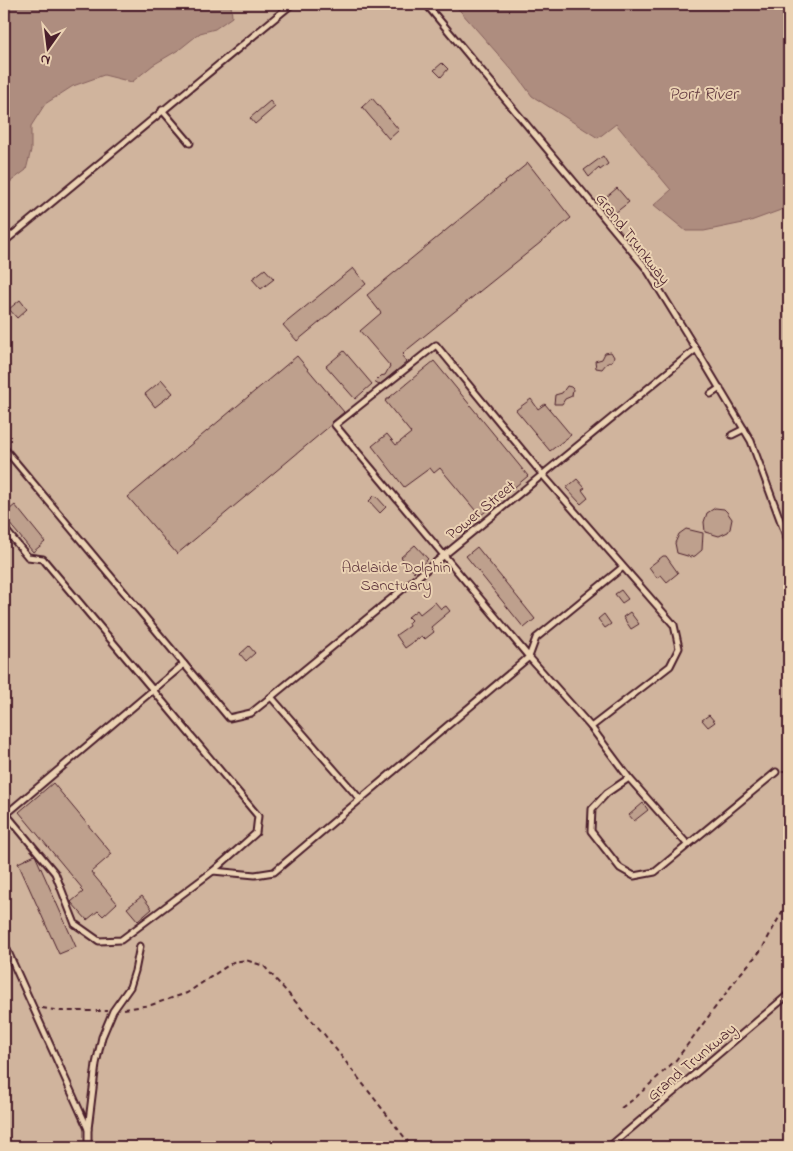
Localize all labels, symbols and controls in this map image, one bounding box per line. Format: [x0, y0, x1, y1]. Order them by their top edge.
north arrow [22, 22, 72, 72]
text: N [38, 48, 52, 70]
water label: Port River [668, 82, 740, 108]
street label: Grand Trunkway [589, 188, 676, 290]
street label: Power Street [441, 475, 522, 546]
park label: Adelaide Dolphin Sanctuary [341, 556, 451, 598]
street label: Grand Trunkway [642, 1018, 742, 1107]

